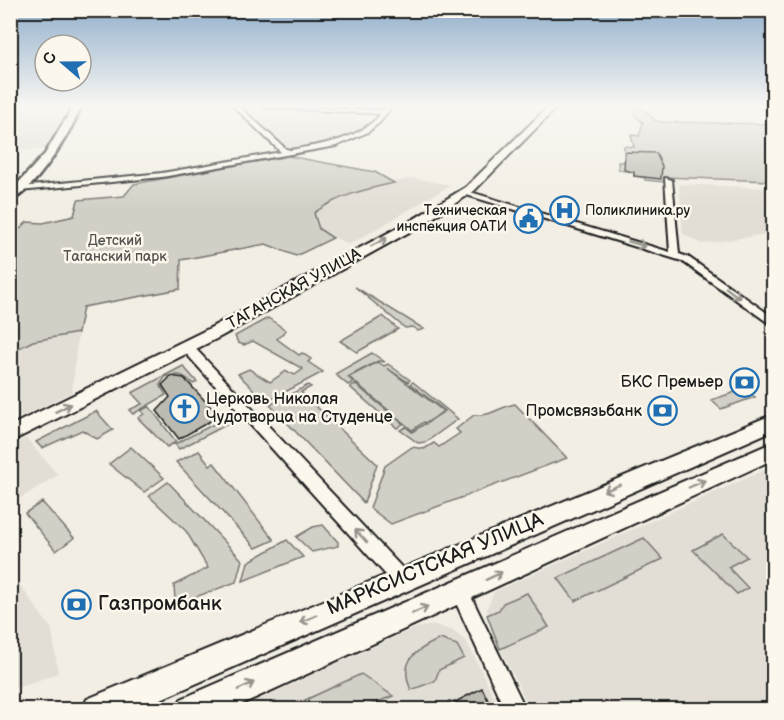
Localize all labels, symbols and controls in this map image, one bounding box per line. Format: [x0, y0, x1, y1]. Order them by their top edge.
north arrow [33, 33, 93, 93]
text: С [39, 50, 61, 67]
hospital icon: Поликлиника.ру [548, 194, 580, 226]
place label: Техническая инспекция ОАТИ [396, 202, 507, 235]
public building icon: Техническая инспекция ОАТИ [512, 202, 544, 234]
place label: Поликлиника.ру [585, 202, 690, 219]
park label: Детский Таганский парк [63, 232, 167, 265]
one-way arrow [370, 236, 387, 248]
one-way arrow [627, 239, 646, 250]
street label: ТАГАНСКАЯ УЛИЦА [224, 244, 365, 334]
one-way arrow [724, 286, 740, 299]
bank icon: БКС Премьер [728, 366, 760, 398]
place label: БКС Премьер [620, 373, 723, 392]
place label: Церковь Николая Чудотворца на Студенце [206, 390, 393, 427]
church icon: Церковь Николая Чудотворца на Студенце [169, 392, 201, 424]
bank icon: Промсвязьбанк [647, 395, 679, 427]
one-way arrow [53, 402, 71, 413]
place label: Промсвязьбанк [526, 402, 642, 421]
one-way arrow [687, 478, 705, 489]
one-way arrow [604, 483, 622, 494]
street label: МАРКСИСТСКАЯ УЛИЦА [323, 507, 547, 620]
one-way arrow [354, 529, 368, 544]
one-way arrow [484, 569, 502, 581]
bank icon: Газпромбанк [61, 588, 93, 620]
place label: Газпромбанк [98, 592, 222, 616]
one-way arrow [411, 603, 429, 615]
one-way arrow [300, 614, 318, 625]
one-way arrow [236, 680, 254, 691]

